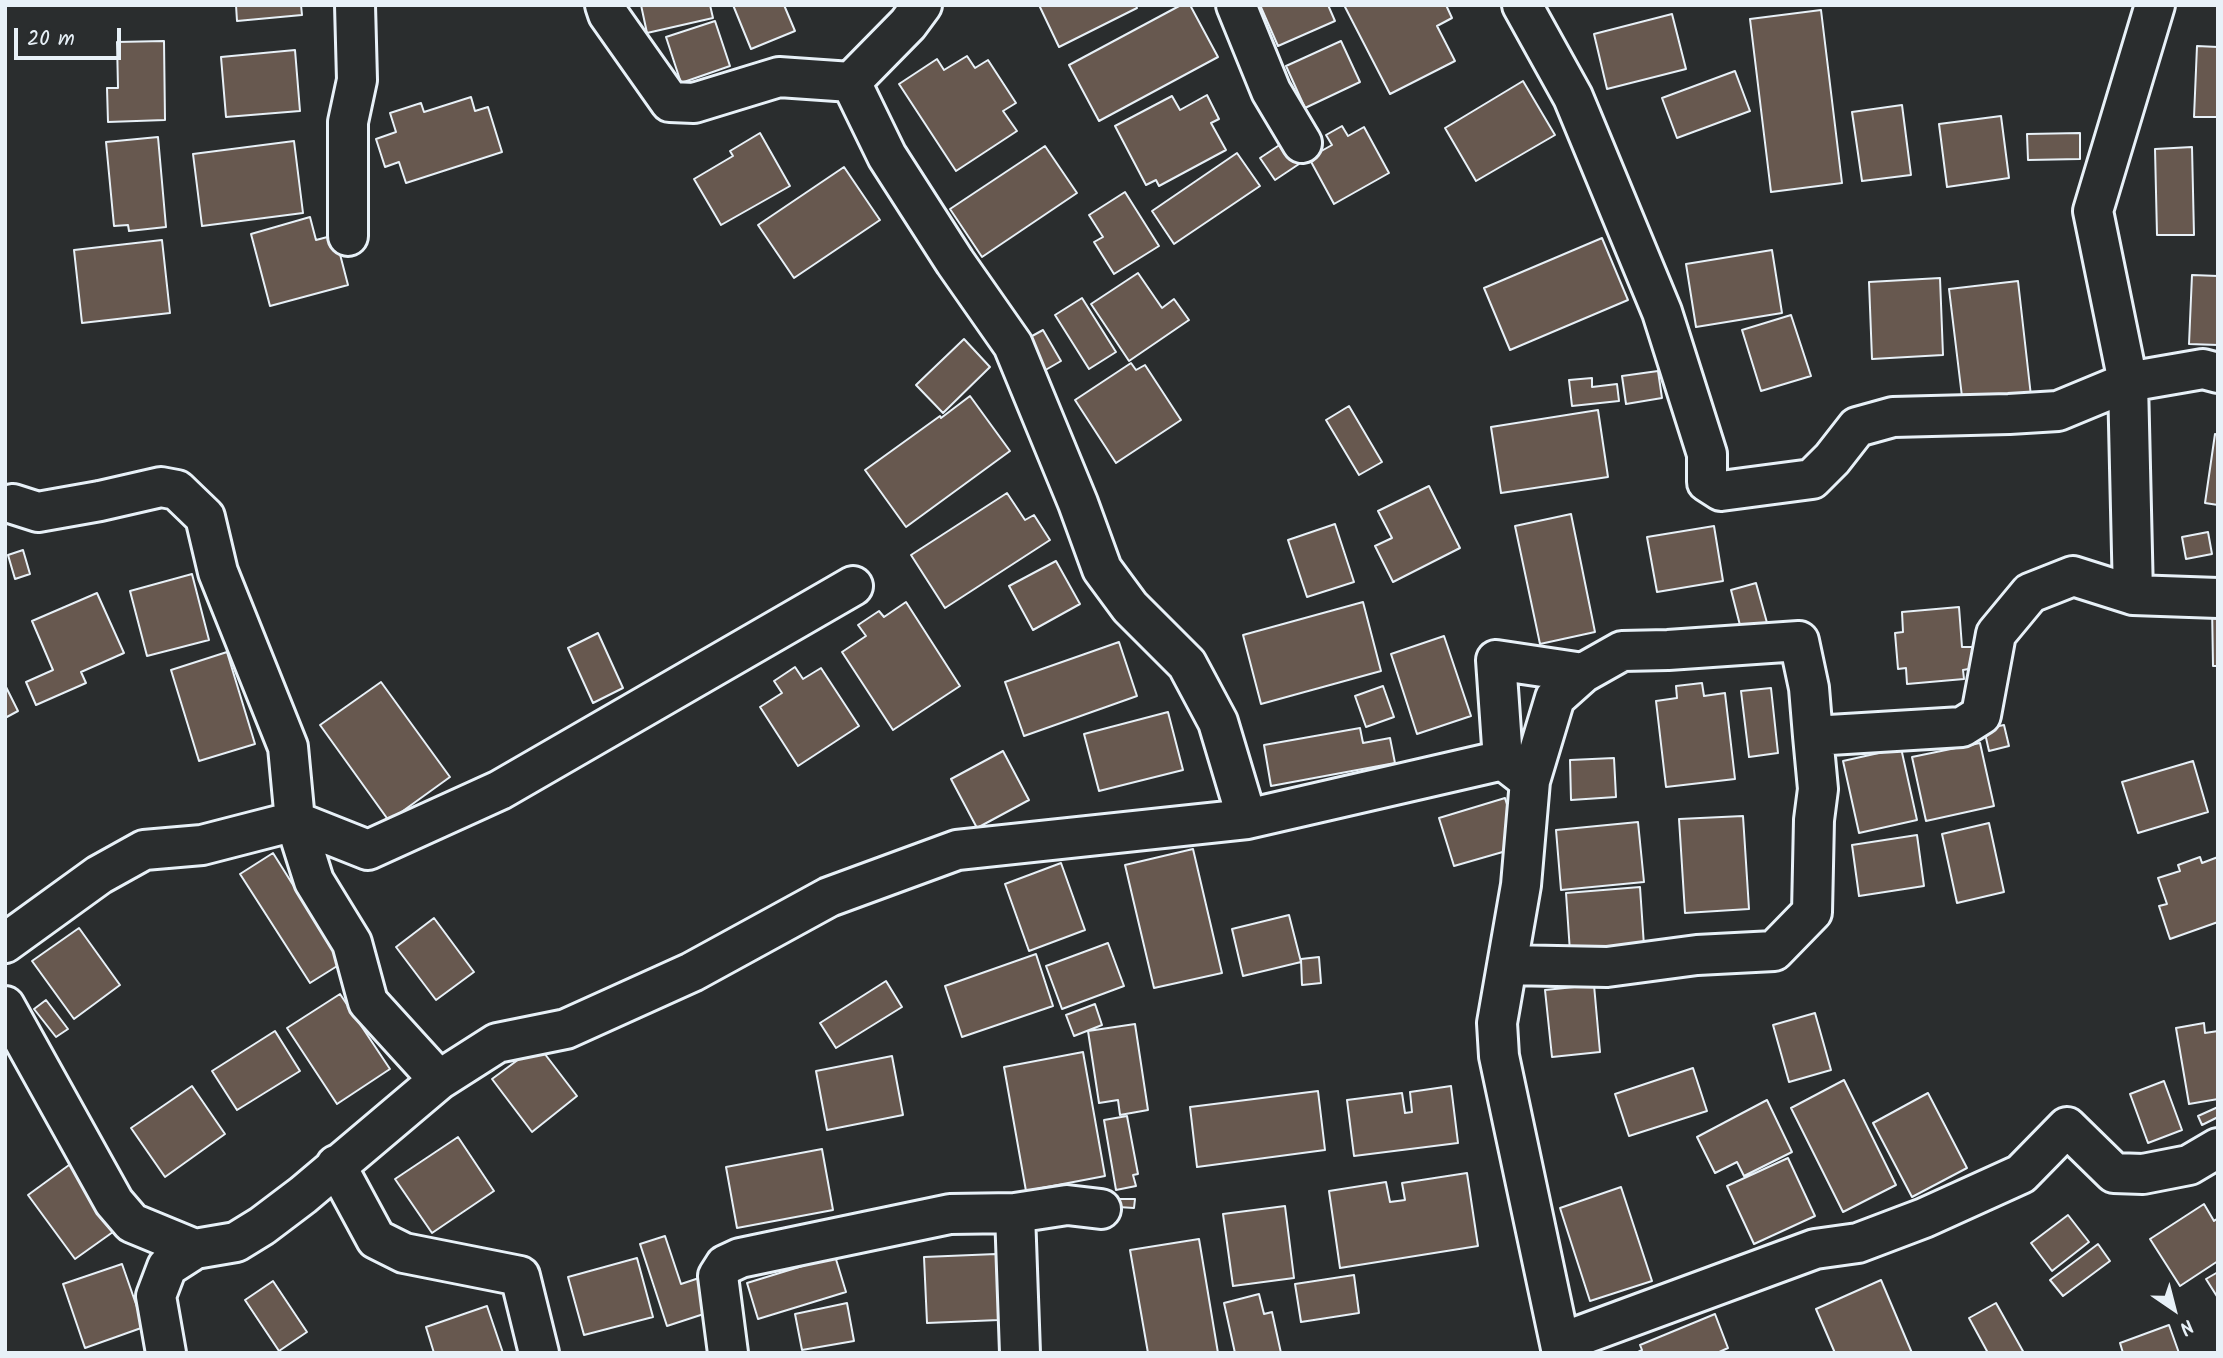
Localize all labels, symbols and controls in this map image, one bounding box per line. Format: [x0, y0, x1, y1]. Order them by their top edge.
scale bar [18, 14, 124, 58]
text: 20 m [27, 23, 75, 56]
north arrow [2139, 1274, 2209, 1344]
text: N [2173, 1310, 2200, 1342]

